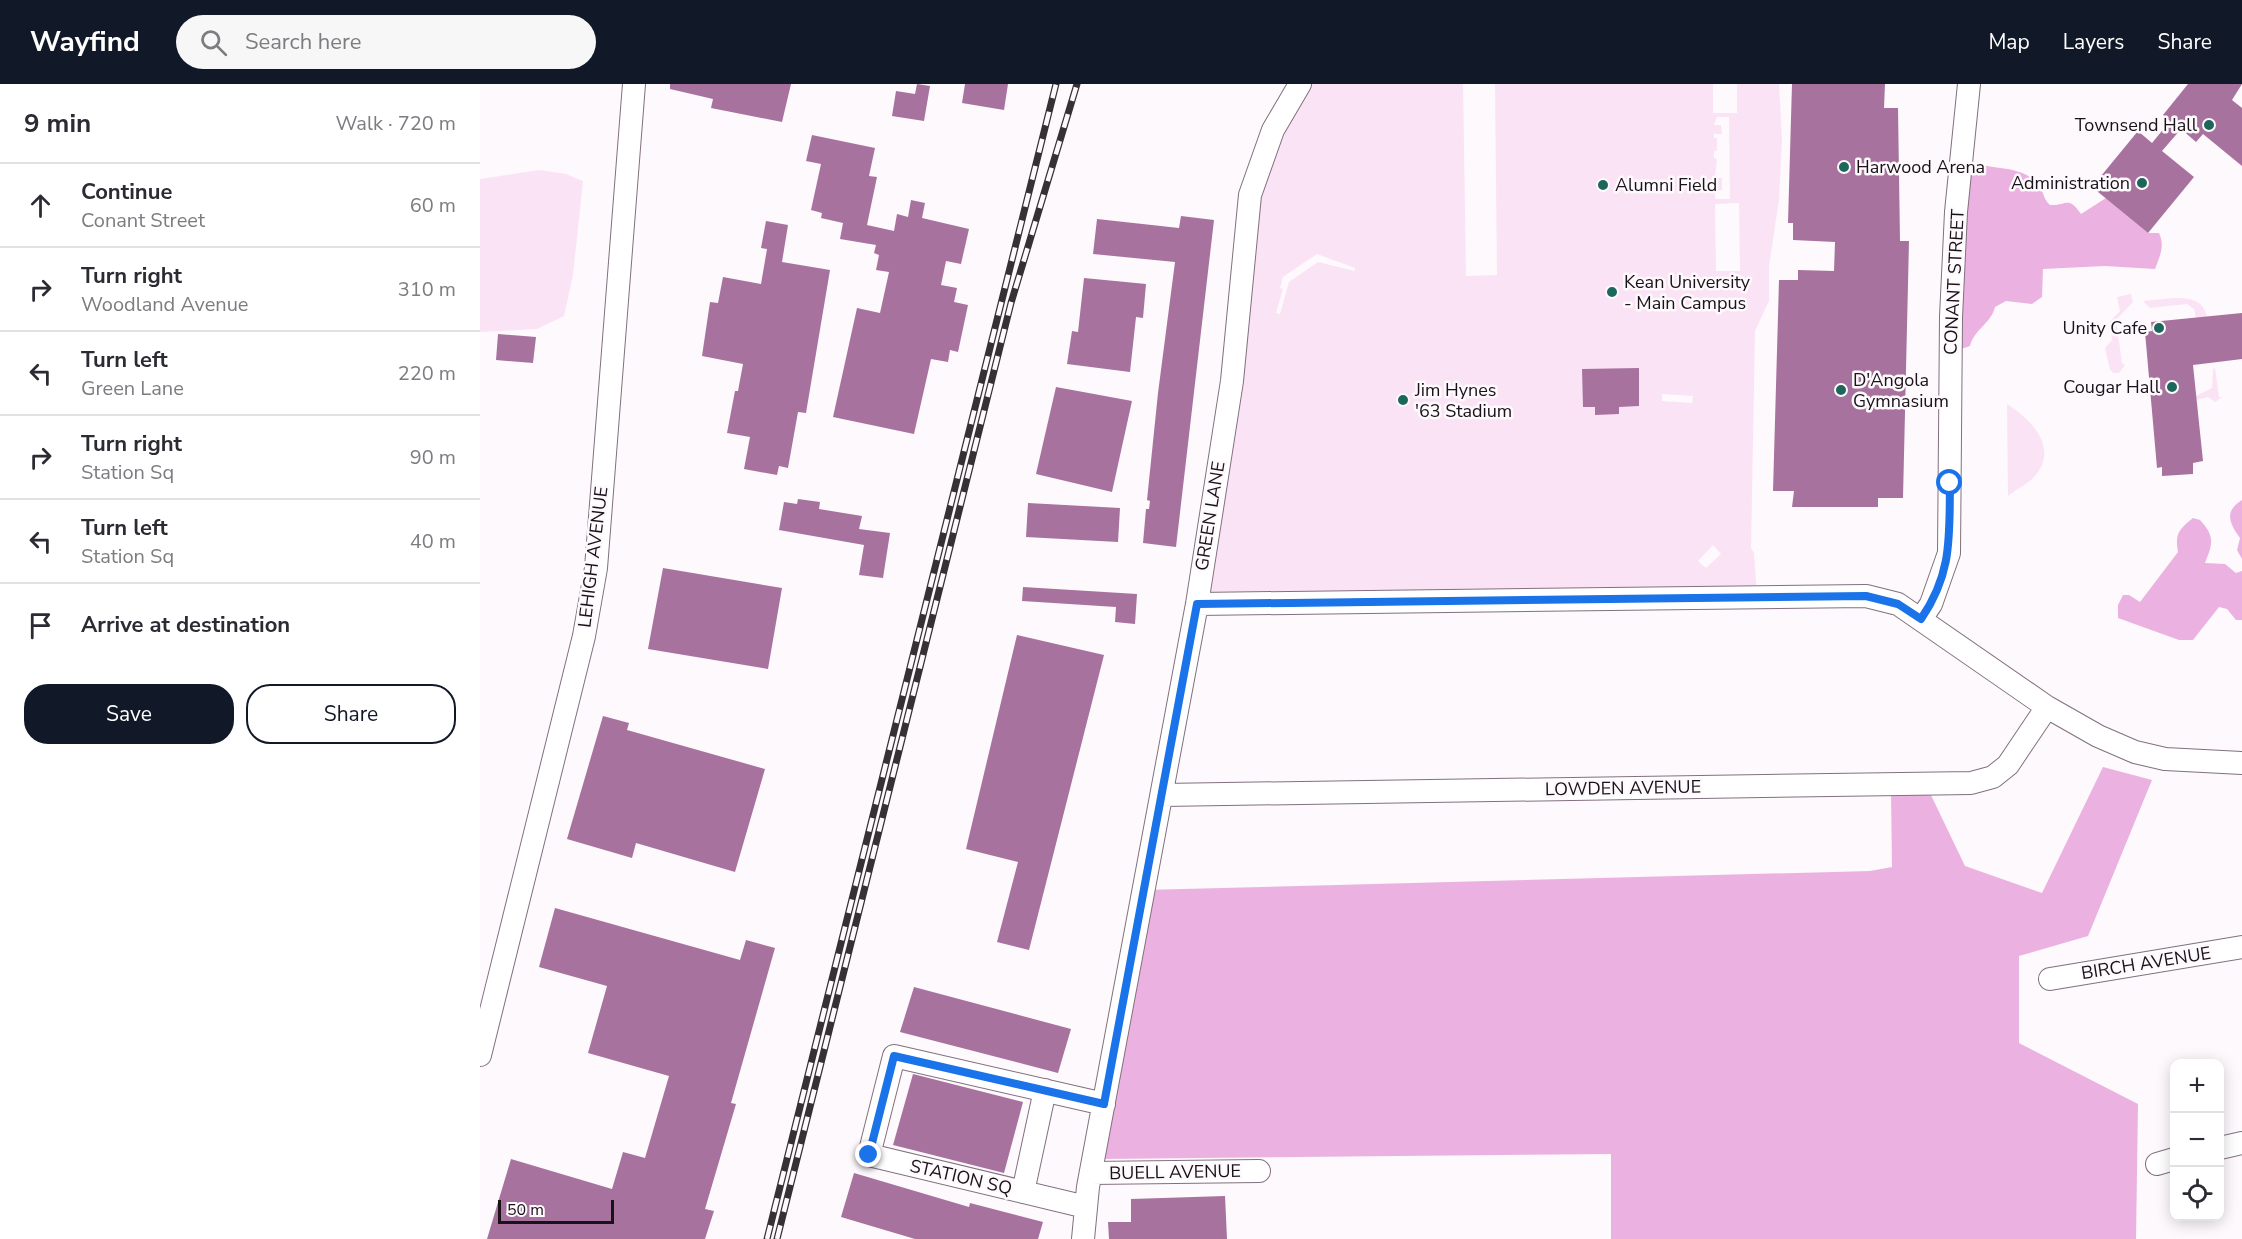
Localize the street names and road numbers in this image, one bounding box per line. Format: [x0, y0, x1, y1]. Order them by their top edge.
street label: CONANT STREET [1938, 208, 1970, 356]
street label: GREEN LANE [1190, 460, 1230, 572]
street label: LEHIGH AVENUE [572, 485, 614, 629]
street label: LOWDEN AVENUE [1545, 775, 1701, 801]
street label: BIRCH AVENUE [2079, 941, 2213, 985]
street label: STATION SQ [908, 1154, 1014, 1200]
street label: BUELL AVENUE [1109, 1159, 1241, 1185]

